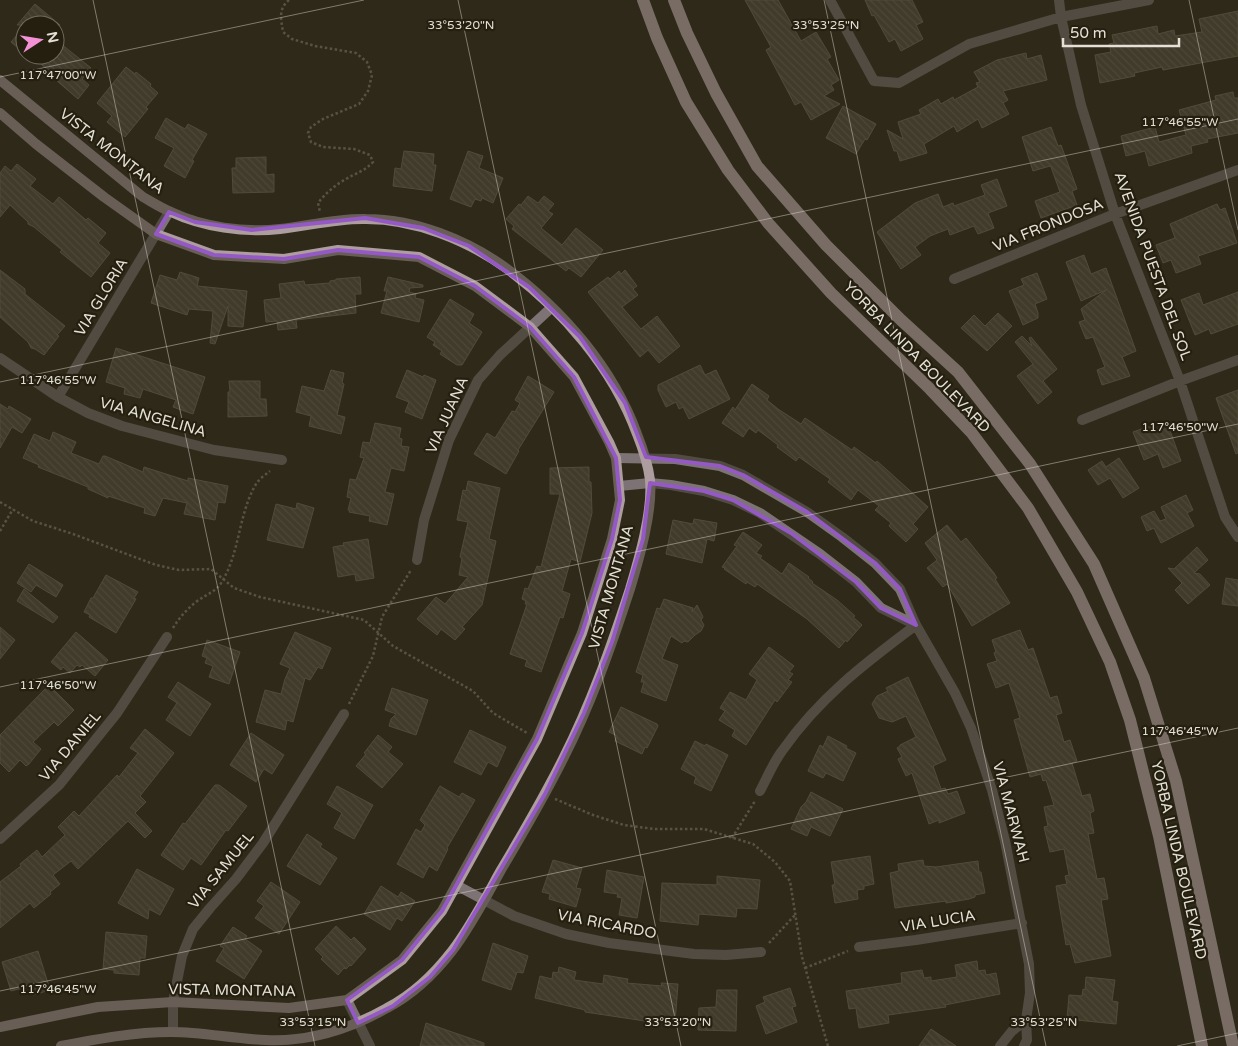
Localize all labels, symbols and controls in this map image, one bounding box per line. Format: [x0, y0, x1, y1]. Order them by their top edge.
north arrow [15, 15, 65, 65]
scale bar [1063, 15, 1179, 47]
text: 33°53'20"N [428, 18, 495, 32]
text: 33°53'25"N [793, 18, 860, 32]
text: 50 m [1070, 24, 1107, 42]
text: N [43, 30, 62, 45]
text: 117°47'00"W [20, 68, 96, 82]
street label: VISTA MONTANA [56, 105, 168, 197]
text: 117°46'55"W [1142, 115, 1218, 129]
street label: AVENIDA PUESTA DEL SOL [1110, 169, 1196, 363]
street label: VIA FRONDOSA [990, 195, 1106, 255]
street label: VIA GLORIA [71, 255, 131, 339]
street label: YORBA LINDA BOULEVARD [840, 278, 994, 436]
text: 117°46'55"W [20, 373, 96, 387]
street label: VIA JUANA [422, 374, 472, 456]
street label: VIA ANGELINA [98, 393, 208, 441]
text: 117°46'50"W [1142, 420, 1218, 434]
street label: VISTA MONTANA [585, 523, 637, 651]
text: 117°46'50"W [20, 678, 96, 692]
street label: VIA DANIEL [35, 707, 105, 785]
text: 117°46'45"W [1142, 724, 1218, 738]
street label: YORBA LINDA BOULEVARD [1147, 759, 1211, 961]
street label: VIA MARWAH [989, 760, 1033, 864]
street label: VIA SAMUEL [184, 827, 258, 912]
street label: VIA RICARDO [556, 906, 658, 942]
street label: VIA LUCIA [899, 906, 977, 936]
street label: VISTA MONTANA [168, 980, 296, 1000]
text: 117°46'45"W [20, 982, 96, 996]
text: 33°53'15"N [280, 1015, 347, 1029]
text: 33°53'20"N [645, 1015, 712, 1029]
text: 33°53'25"N [1011, 1015, 1078, 1029]

